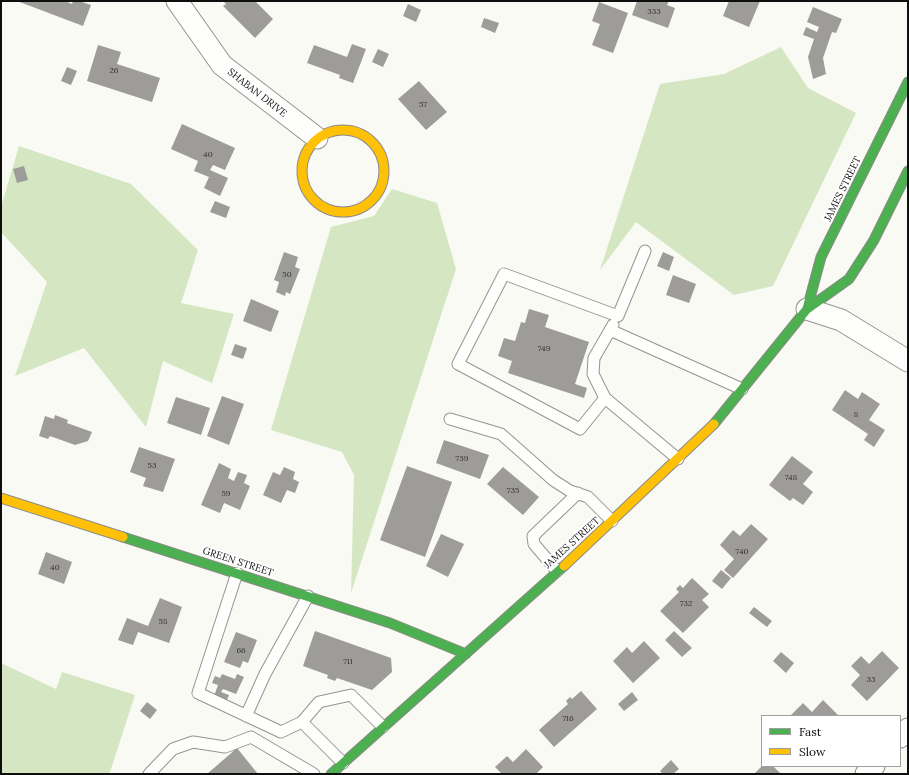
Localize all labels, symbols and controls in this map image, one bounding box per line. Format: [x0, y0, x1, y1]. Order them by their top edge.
house number: 333 [647, 7, 661, 17]
house number: 26 [110, 66, 118, 76]
street label: SHABAN DRIVE [225, 66, 289, 120]
house number: 57 [419, 100, 427, 110]
house number: 40 [203, 150, 213, 160]
street label: JAMES STREET [822, 155, 864, 223]
house number: 50 [282, 270, 292, 280]
house number: 749 [538, 344, 550, 354]
house number: 8 [854, 410, 858, 420]
house number: 739 [456, 454, 468, 464]
house number: 53 [148, 461, 156, 471]
house number: 748 [785, 473, 797, 483]
house number: 735 [507, 486, 519, 496]
house number: 59 [222, 489, 230, 499]
street label: JAMES STREET [542, 515, 602, 571]
street label: GREEN STREET [201, 545, 275, 579]
house number: 740 [736, 547, 748, 557]
house number: 40 [50, 563, 60, 573]
house number: 732 [680, 599, 692, 609]
house number: 58 [159, 617, 167, 627]
house number: 66 [236, 646, 246, 656]
house number: 711 [343, 657, 353, 667]
house number: 33 [867, 675, 875, 685]
house number: 716 [562, 714, 574, 724]
legend [761, 715, 901, 767]
text: Fast [799, 724, 822, 739]
text: Slow [799, 744, 826, 759]

